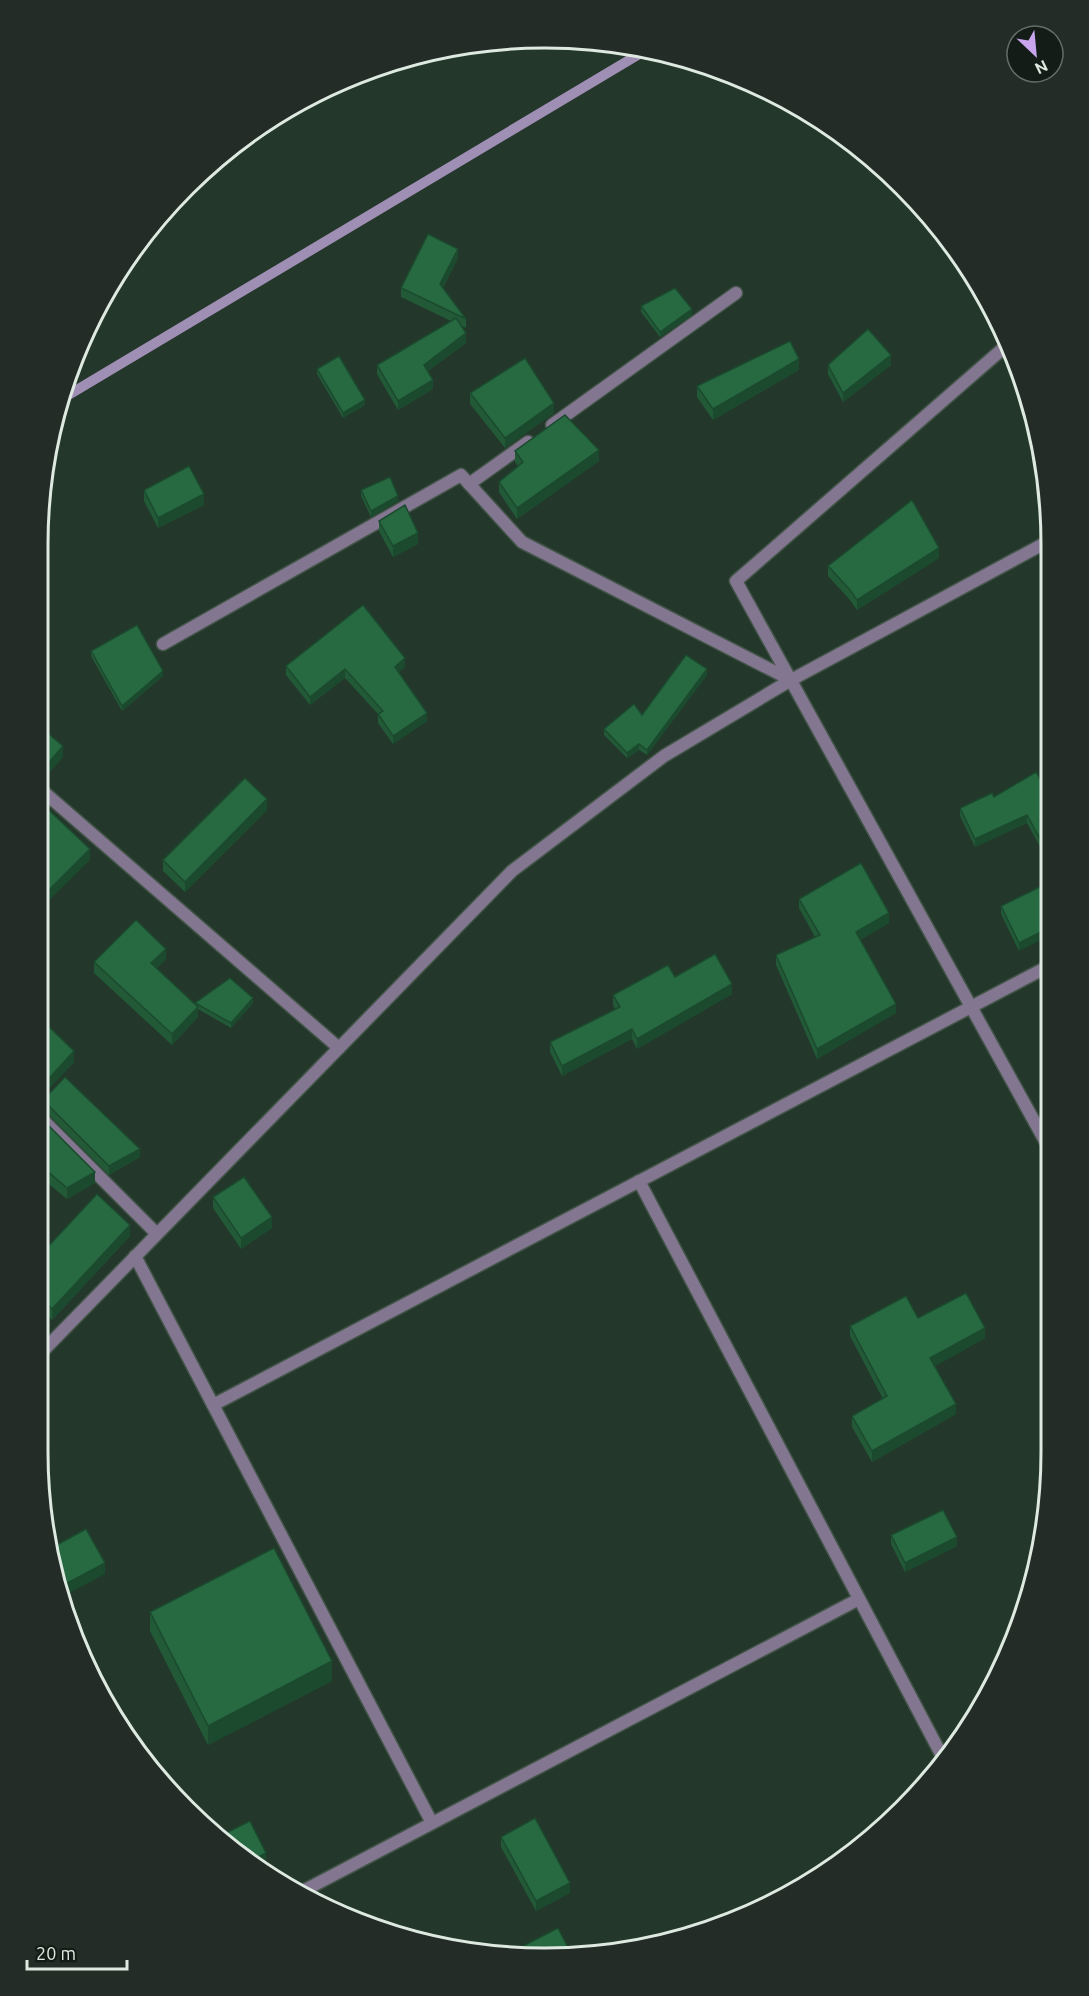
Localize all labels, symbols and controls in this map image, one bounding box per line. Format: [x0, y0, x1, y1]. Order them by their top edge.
north arrow [1005, 24, 1065, 84]
text: N [1032, 57, 1051, 78]
scale bar [27, 1933, 128, 1971]
text: 20 m [36, 1943, 76, 1963]

